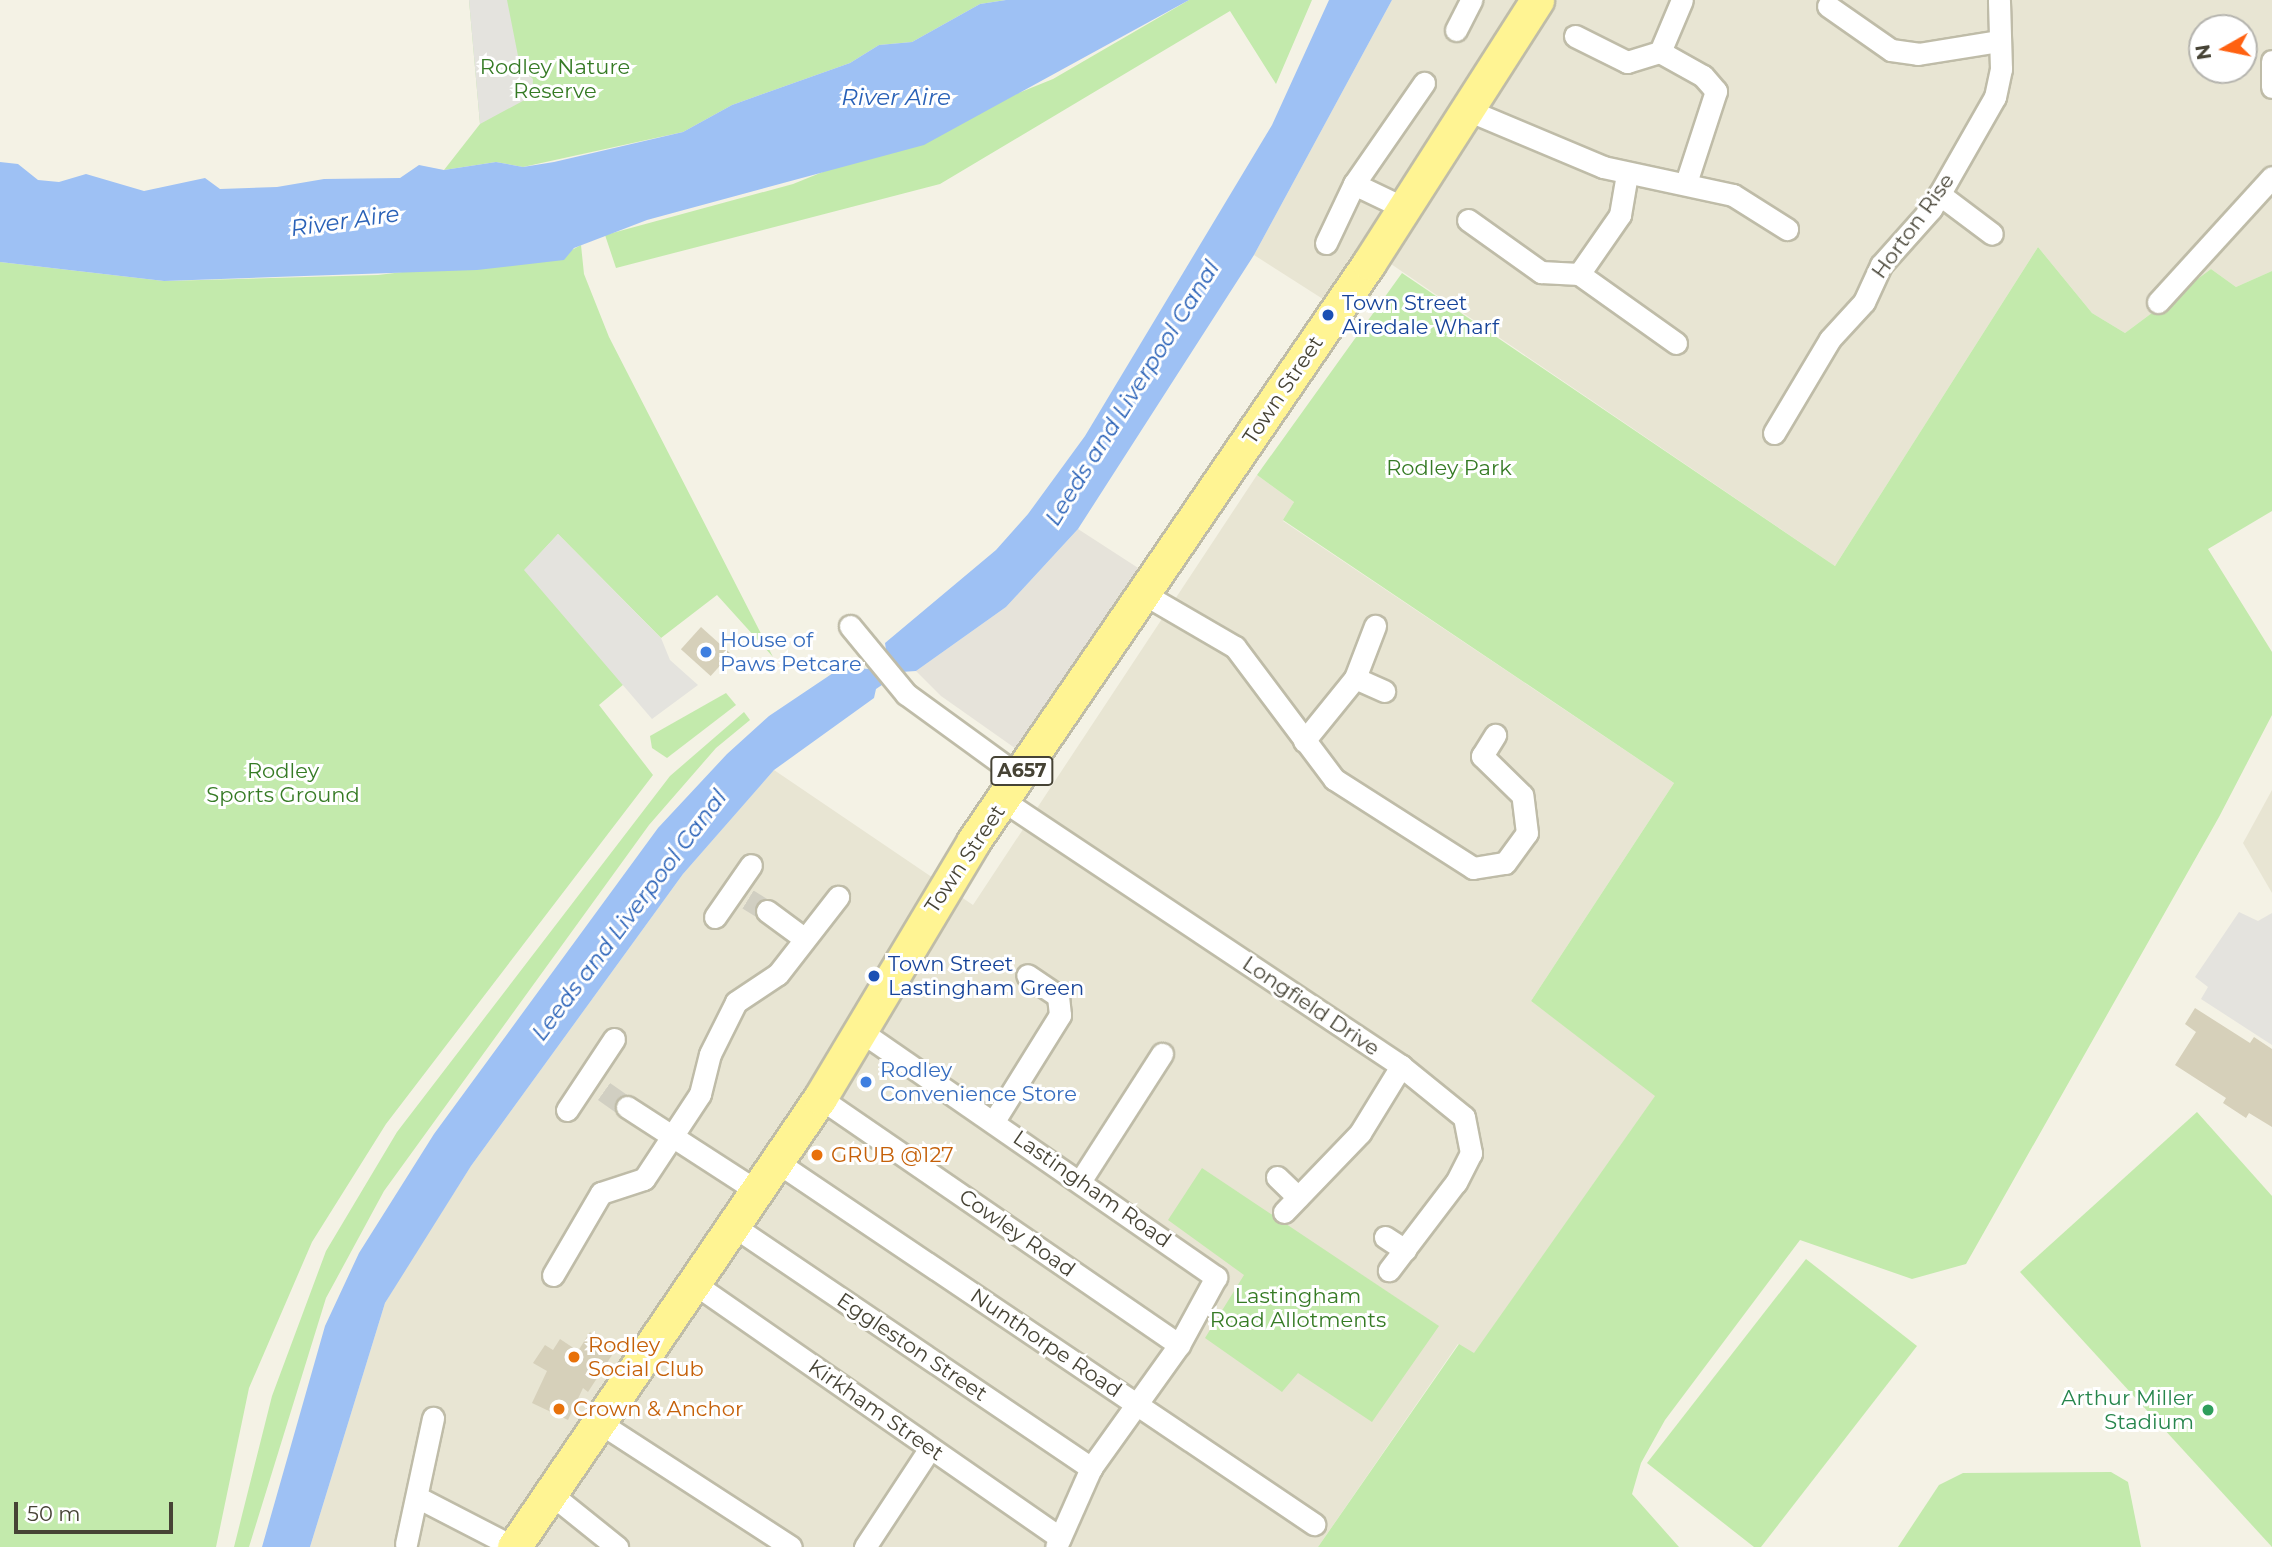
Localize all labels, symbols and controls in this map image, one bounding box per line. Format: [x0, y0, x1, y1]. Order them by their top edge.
north arrow [2188, 14, 2258, 84]
text: N [2191, 43, 2216, 61]
park label: Rodley Nature Reserve [480, 54, 630, 104]
water label: River Aire [841, 83, 951, 111]
street label: Horton Rise [1866, 169, 1960, 283]
water label: River Aire [289, 200, 401, 242]
water label: Leeds and Liverpool Canal [1039, 255, 1225, 531]
place label: Town Street Airedale Wharf [1342, 290, 1499, 340]
marker: Town Street Airedale Wharf [1320, 307, 1336, 323]
street label: Town Street [1237, 331, 1329, 449]
park label: Rodley Park [1386, 455, 1512, 481]
place label: House of Paws Petcare [720, 627, 862, 677]
marker: House of Paws Petcare [698, 644, 714, 660]
road number: A657 [989, 756, 1055, 786]
park label: Rodley Sports Ground [206, 758, 360, 808]
water label: Leeds and Liverpool Canal [526, 784, 732, 1046]
street label: Town Street [919, 800, 1011, 918]
place label: Town Street Lastingham Green [888, 951, 1084, 1001]
street label: Longfield Drive [1238, 951, 1384, 1061]
marker: Town Street Lastingham Green [866, 968, 882, 984]
place label: Rodley Convenience Store [880, 1057, 1077, 1107]
marker: Rodley Convenience Store [858, 1074, 874, 1090]
street label: Lastingham Road [1008, 1125, 1176, 1253]
place label: GRUB @127 [831, 1142, 954, 1168]
marker: GRUB @127 [809, 1147, 825, 1163]
street label: Cowley Road [954, 1184, 1080, 1282]
street label: Nunthorpe Road [966, 1283, 1126, 1403]
park label: Lastingham Road Allotments [1210, 1283, 1386, 1333]
street label: Eggleston Street [832, 1287, 992, 1407]
place label: Rodley Social Club [588, 1332, 704, 1382]
marker: Rodley Social Club [566, 1349, 582, 1365]
street label: Kirkham Street [804, 1354, 948, 1466]
place label: Arthur Miller Stadium [2061, 1385, 2194, 1435]
place label: Crown & Anchor [573, 1396, 743, 1422]
marker: Crown & Anchor [551, 1401, 567, 1417]
marker: Arthur Miller Stadium [2200, 1402, 2216, 1418]
scale bar [18, 1488, 177, 1532]
text: 50 m [27, 1501, 81, 1526]

